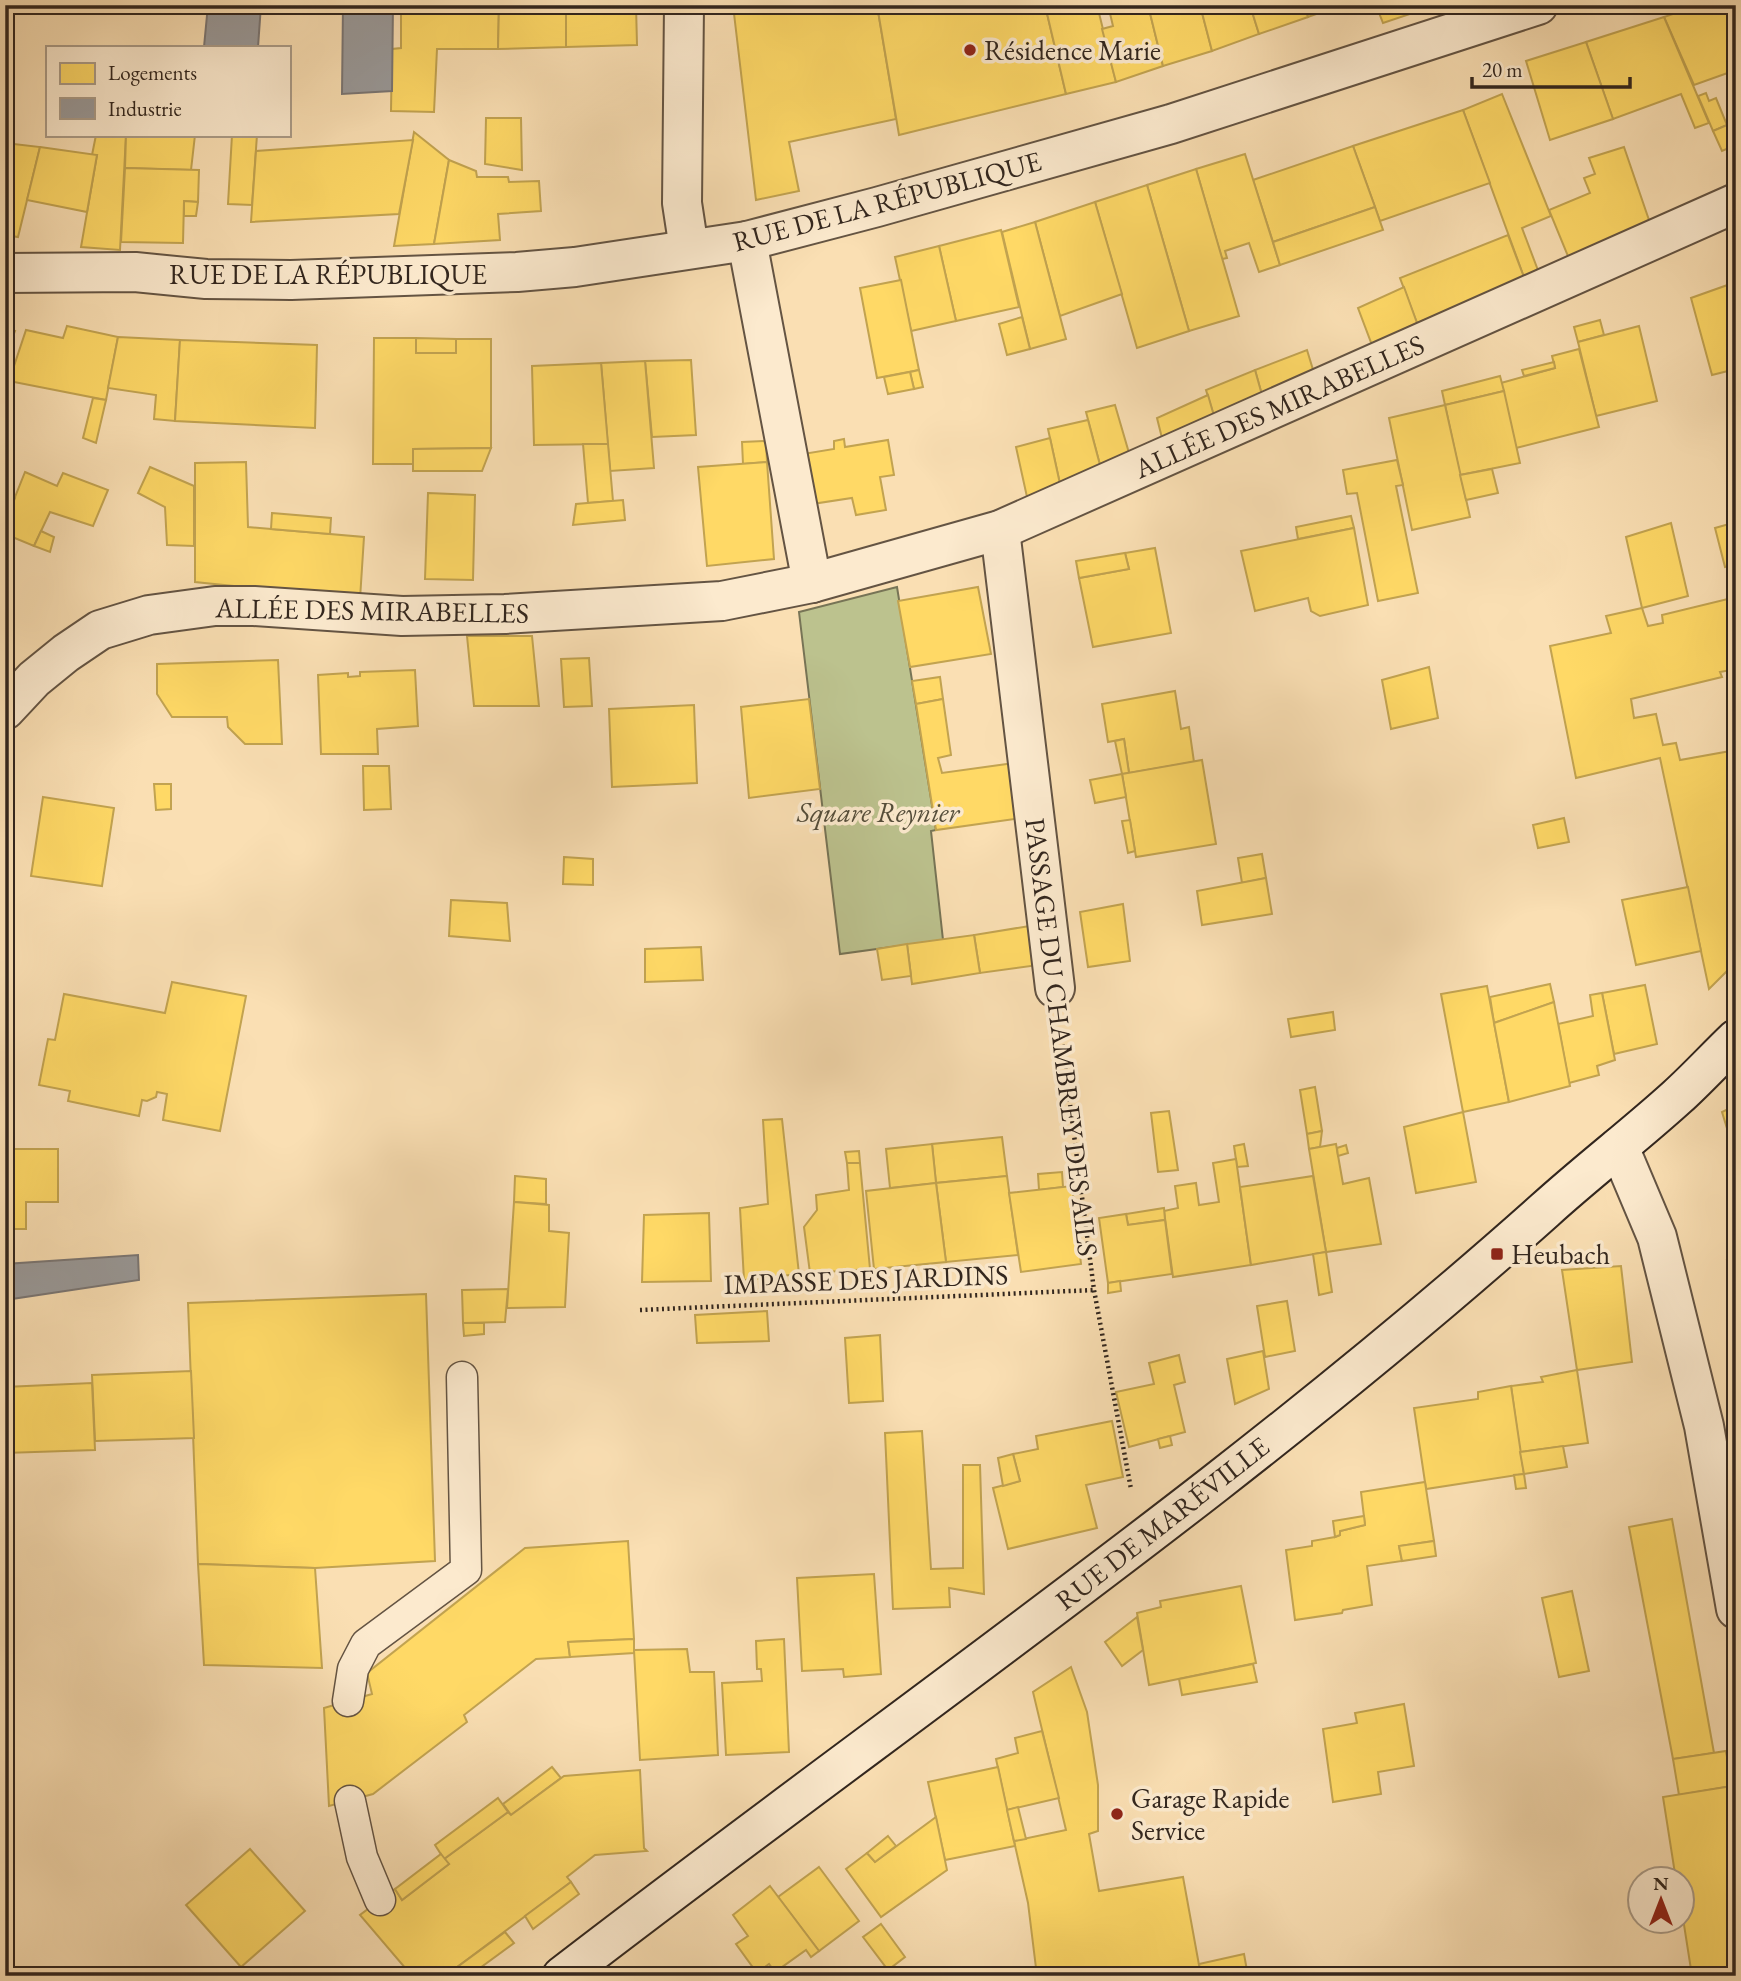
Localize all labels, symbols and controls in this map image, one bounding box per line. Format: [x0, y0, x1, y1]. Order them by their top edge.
place label: Résidence Marie [984, 32, 1161, 68]
marker: Résidence Marie [962, 42, 978, 58]
legend [46, 46, 290, 136]
scale bar [1472, 46, 1629, 90]
text: 20 m [1482, 56, 1523, 83]
text: Logements [108, 59, 197, 86]
text: Industrie [108, 95, 182, 122]
street label: RUE DE LA RÉPUBLIQUE [729, 142, 1045, 260]
street label: RUE DE LA RÉPUBLIQUE [169, 256, 487, 292]
street label: ALLÉE DES MIRABELLES [1127, 326, 1430, 487]
street label: ALLÉE DES MIRABELLES [214, 589, 529, 631]
park label: Square Reynier [796, 794, 961, 831]
street label: PASSAGE DU CHAMBREY DES AILS [1017, 816, 1107, 1258]
place label: Heubach [1511, 1236, 1610, 1272]
marker: Heubach [1489, 1246, 1505, 1262]
street label: IMPASSE DES JARDINS [723, 1256, 1009, 1302]
street label: RUE DE MARÉVILLE [1048, 1428, 1276, 1618]
place label: Garage Rapide Service [1131, 1780, 1290, 1848]
marker: Garage Rapide Service [1109, 1806, 1125, 1822]
north arrow [1626, 1866, 1696, 1936]
text: N [1653, 1871, 1669, 1896]

